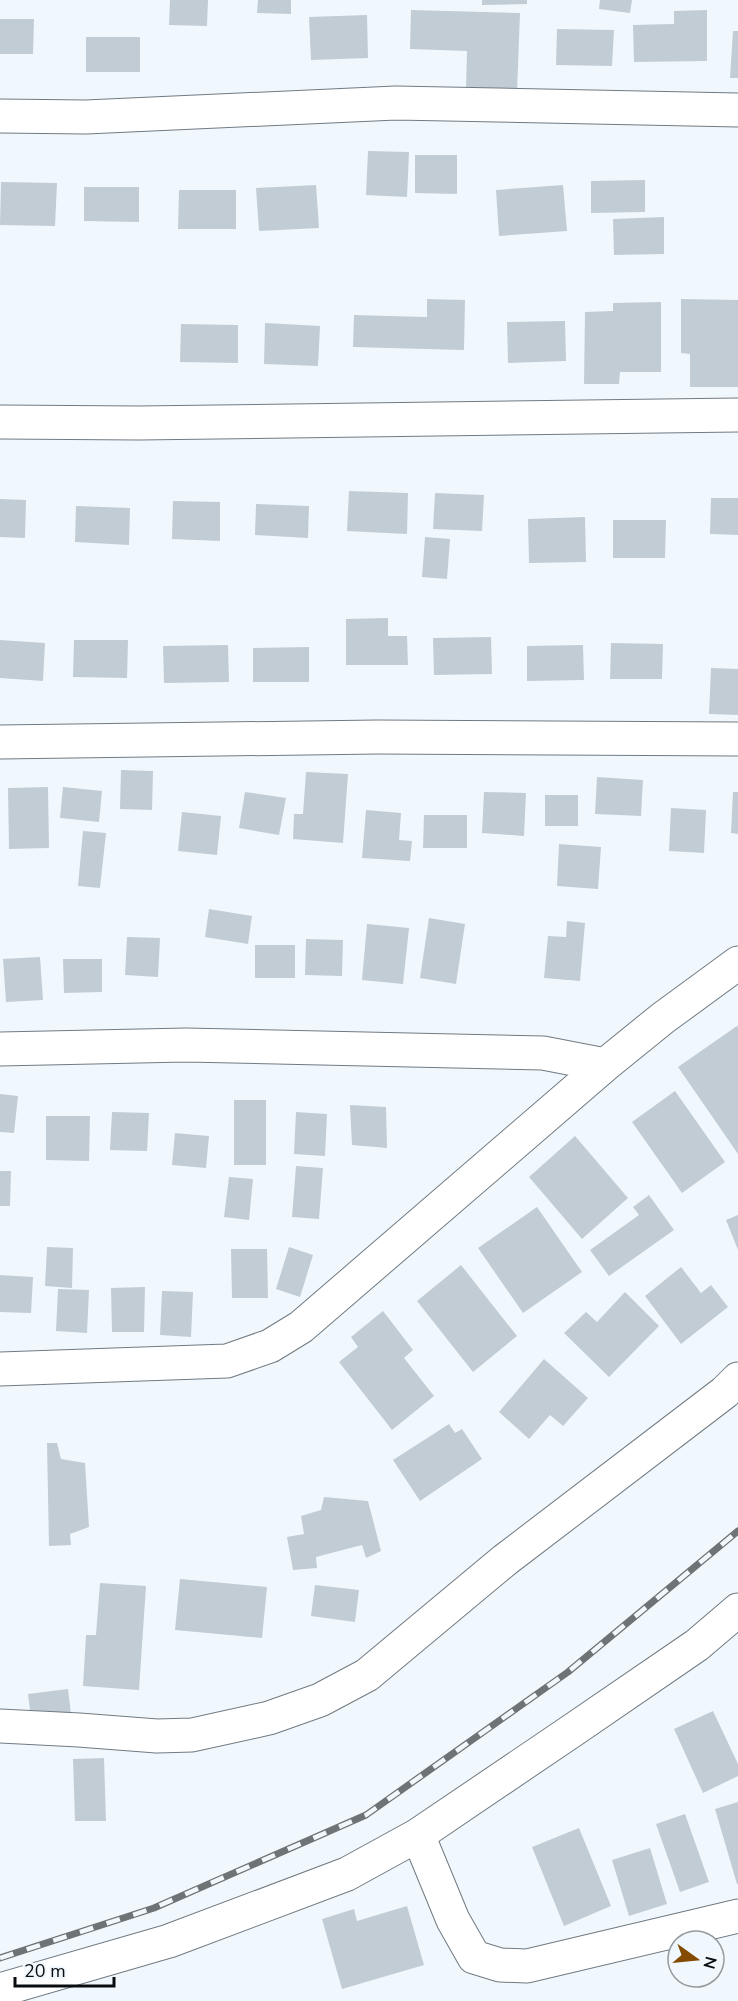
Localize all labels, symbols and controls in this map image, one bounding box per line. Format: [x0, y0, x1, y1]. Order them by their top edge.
north arrow [666, 1929, 726, 1989]
scale bar [15, 1950, 114, 1988]
text: N [697, 1954, 722, 1971]
text: 20 m [24, 1959, 66, 1983]

